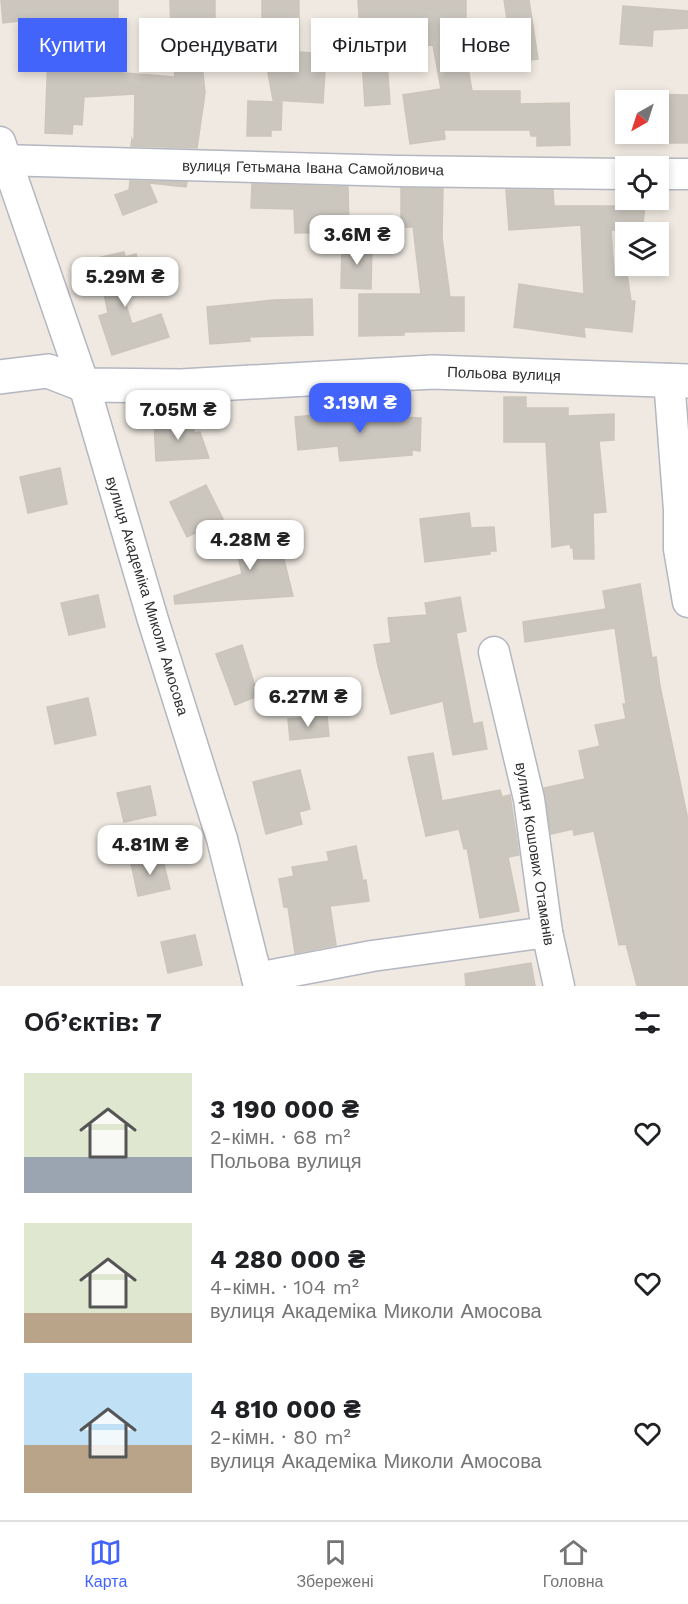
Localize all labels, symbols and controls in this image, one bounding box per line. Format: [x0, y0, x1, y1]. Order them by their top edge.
chip: Купити [18, 18, 127, 72]
chip: Орендувати [139, 18, 299, 72]
chip: Фільтри [311, 18, 428, 72]
chip: Нове [440, 18, 531, 72]
north arrow [615, 90, 669, 144]
map controls [615, 90, 669, 276]
button: locate [615, 156, 669, 210]
street label: вулиця Гетьмана Івана Самойловича [182, 157, 445, 179]
pin: 3.6M ₴ [308, 215, 406, 266]
text: 3.6M ₴ [323, 222, 391, 246]
button: layers [615, 222, 669, 276]
pin: 5.29M ₴ [70, 257, 180, 308]
text: 5.29M ₴ [86, 264, 164, 288]
street label: Польова вулиця [447, 363, 561, 385]
pin: 3.19M ₴ [305, 383, 415, 434]
pin: 7.05M ₴ [123, 390, 233, 441]
text: 3.19M ₴ [323, 390, 397, 414]
text: 7.05M ₴ [139, 397, 217, 421]
street label: вулиця Академіка Миколи Амосова [102, 474, 192, 718]
pin: 4.28M ₴ [195, 520, 305, 571]
text: 4.28M ₴ [210, 527, 290, 551]
pin: 6.27M ₴ [253, 677, 363, 728]
text: 6.27M ₴ [268, 684, 348, 708]
street label: вулиця Кошових Отаманів [512, 761, 558, 947]
pin: 4.81M ₴ [95, 825, 205, 876]
text: 4.81M ₴ [111, 832, 189, 856]
icon: filters [631, 1006, 664, 1039]
text: Об’єктів: 7 [24, 1007, 162, 1037]
text: 3 190 000 ₴ [210, 1094, 359, 1124]
icon: home [72, 1097, 144, 1169]
icon: heart [631, 1117, 664, 1150]
text: 2-кімн. · 68 m² [210, 1125, 351, 1149]
text: Польова вулиця [210, 1149, 362, 1173]
text: 4 280 000 ₴ [210, 1244, 365, 1274]
icon: home [72, 1247, 144, 1319]
icon: heart [631, 1267, 664, 1300]
text: 4-кімн. · 104 m² [210, 1275, 359, 1299]
text: вулиця Академіка Миколи Амосова [210, 1299, 542, 1323]
text: 4 810 000 ₴ [210, 1394, 361, 1424]
icon: home [72, 1397, 144, 1469]
icon: heart [631, 1417, 664, 1450]
text: 2-кімн. · 80 m² [210, 1425, 351, 1449]
text: вулиця Академіка Миколи Амосова [210, 1449, 542, 1473]
tab: Карта [85, 1536, 127, 1591]
tab: Збережені [296, 1536, 374, 1591]
tab: Головна [543, 1536, 603, 1591]

